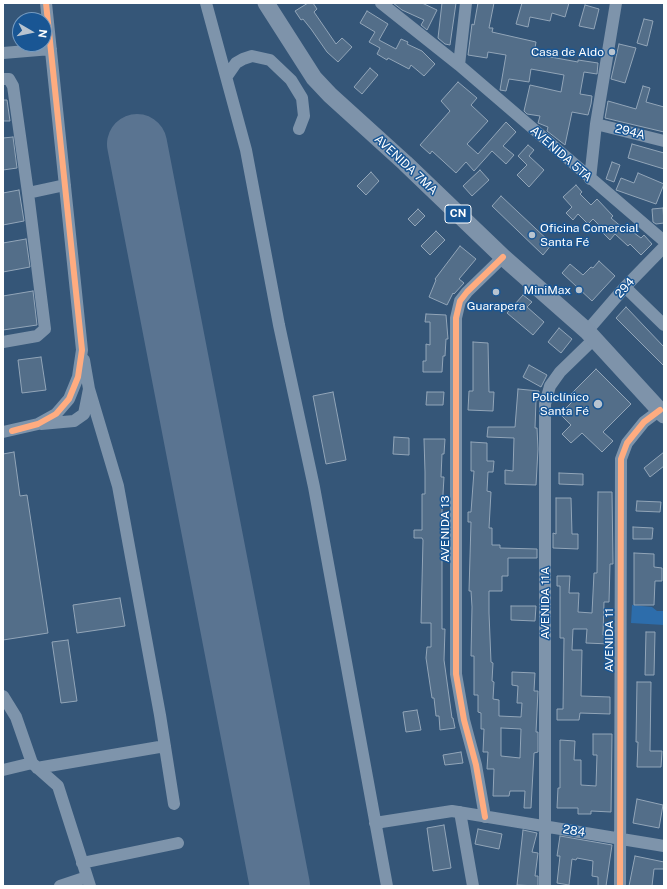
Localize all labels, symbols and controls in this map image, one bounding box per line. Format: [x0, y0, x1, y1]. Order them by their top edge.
north arrow [12, 12, 52, 52]
text: N [36, 29, 49, 39]
place label: Casa de Aldo [531, 45, 604, 59]
marker: Casa de Aldo [607, 47, 617, 57]
street label: 294A [613, 121, 647, 143]
street label: AVENIDA 5TA [527, 123, 595, 185]
street label: AVENIDA 7MA [371, 132, 441, 198]
road number: CN [445, 205, 471, 223]
place label: Oficina Comercial Santa Fé [540, 221, 639, 249]
marker: Oficina Comercial Santa Fé [527, 230, 537, 240]
street label: 294 [612, 275, 638, 301]
place label: MiniMax [524, 283, 571, 297]
marker: MiniMax [574, 285, 584, 295]
marker: Guarapera [491, 287, 501, 297]
place label: Guarapera [467, 299, 525, 313]
place label: Policlínico Santa Fé [532, 390, 589, 418]
marker: Policlínico Santa Fé [592, 398, 604, 410]
street label: AVENIDA 13 [438, 495, 452, 563]
street label: AVENIDA 11A [538, 567, 552, 639]
street label: AVENIDA 11 [602, 608, 616, 672]
street label: 284 [562, 822, 586, 840]

